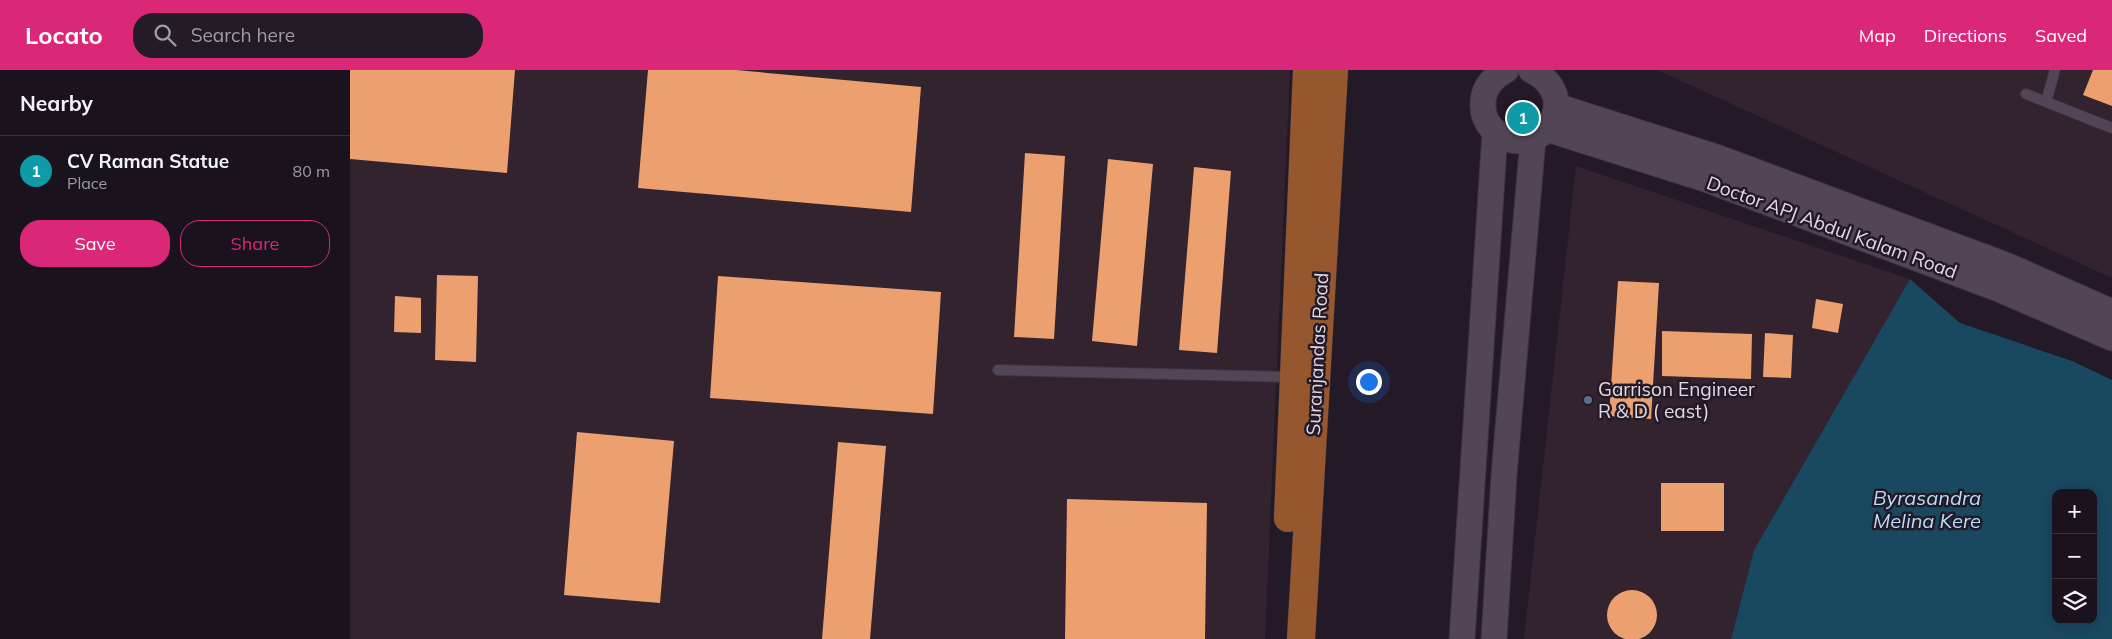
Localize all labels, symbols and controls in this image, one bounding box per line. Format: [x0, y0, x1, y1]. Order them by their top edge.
search box [133, 13, 483, 58]
text: Locato [25, 20, 103, 50]
icon: search [151, 21, 179, 49]
text: Search here [191, 23, 295, 47]
text: Map [1859, 24, 1896, 47]
text: Directions [1924, 24, 2007, 47]
text: Saved [2035, 24, 2087, 47]
text: Nearby [20, 90, 93, 116]
pin: 1 [1507, 99, 1539, 137]
text: CV Raman Statue [67, 149, 229, 173]
text: 1 [31, 161, 41, 181]
text: 80 m [293, 161, 330, 181]
street label: Doctor APJ Abdul Kalam Road [1703, 170, 1961, 284]
text: Place [67, 173, 107, 193]
button: Save [20, 220, 170, 267]
button: Share [180, 220, 330, 267]
street label: Suranjandas Road [1301, 272, 1333, 436]
your location [1356, 369, 1382, 395]
place label: Garrison Engineer R & D ( east) [1598, 377, 1755, 423]
marker: Garrison Engineer R & D ( east) [1582, 394, 1594, 406]
water label: Byrasandra Melina Kere [1873, 485, 1981, 533]
map controls [2052, 489, 2097, 624]
button: + [2052, 489, 2097, 534]
button: − [2052, 534, 2097, 579]
button: layers [2052, 579, 2097, 624]

